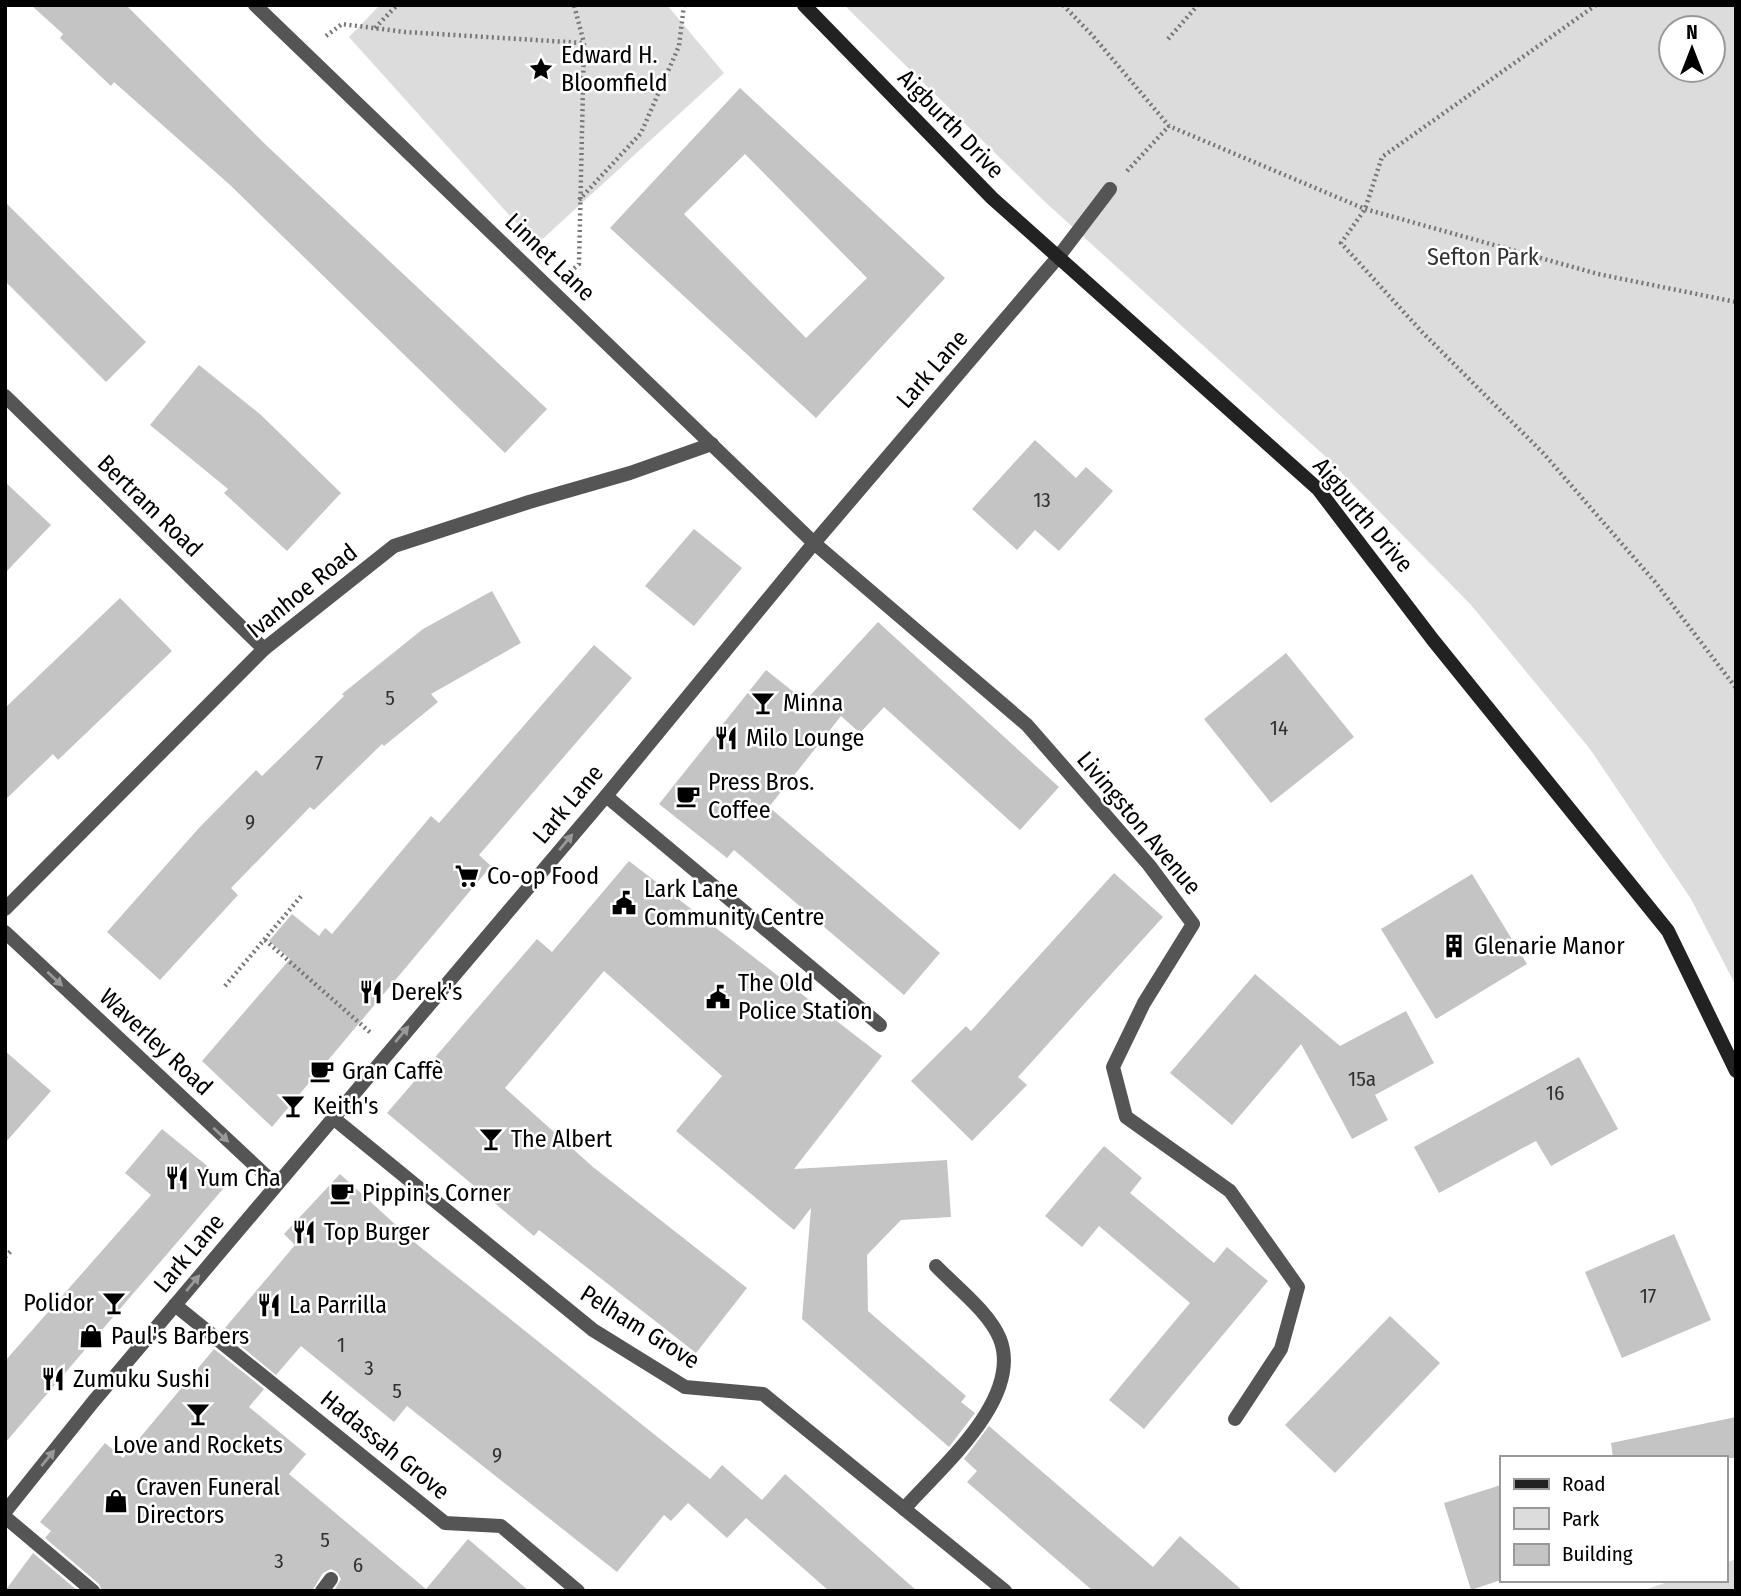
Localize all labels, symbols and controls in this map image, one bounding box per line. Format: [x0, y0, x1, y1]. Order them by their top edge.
north arrow [1657, 14, 1727, 84]
text: N [1686, 21, 1698, 44]
place label: Edward H. Bloomfield [561, 41, 668, 97]
place icon: Edward H. Bloomfield [527, 55, 555, 83]
street label: Aigburth Drive [892, 64, 1010, 184]
street label: Linnet Lane [499, 207, 601, 307]
park label: Sefton Park [1427, 243, 1540, 271]
street label: Lark Lane [891, 324, 973, 414]
street label: Bertram Road [92, 449, 208, 563]
street label: Aigburth Drive [1307, 452, 1419, 578]
house number: 13 [1033, 487, 1051, 513]
street label: Ivanhoe Road [241, 538, 363, 644]
house number: 5 [385, 685, 395, 711]
bar icon: Minna [749, 689, 777, 717]
place label: Minna [783, 689, 843, 717]
house number: 14 [1270, 715, 1288, 741]
restaurant icon: Milo Lounge [712, 724, 740, 752]
place label: Milo Lounge [746, 724, 864, 752]
street label: Livingston Avenue [1071, 746, 1207, 900]
house number: 7 [315, 750, 323, 776]
street label: Lark Lane [527, 759, 609, 849]
place label: Press Bros. Coffee [708, 768, 814, 824]
cafe icon: Press Bros. Coffee [674, 782, 702, 810]
house number: 9 [245, 809, 255, 835]
one-way arrow [558, 834, 573, 851]
supermarket icon: Co-op Food [453, 862, 481, 890]
place label: Co-op Food [487, 862, 599, 890]
place label: Lark Lane Community Centre [644, 875, 824, 931]
public building icon: Lark Lane Community Centre [610, 889, 638, 917]
building icon: Glenarie Manor [1440, 932, 1468, 960]
place label: Glenarie Manor [1474, 932, 1625, 960]
place label: The Old Police Station [738, 969, 873, 1025]
one-way arrow [46, 971, 64, 987]
restaurant icon: Derek's [357, 978, 385, 1006]
place label: Derek's [391, 978, 462, 1006]
street label: Waverley Road [94, 983, 218, 1101]
public building icon: The Old Police Station [704, 983, 732, 1011]
one-way arrow [395, 1025, 410, 1043]
cafe icon: Gran Caffè [308, 1057, 336, 1085]
place label: Gran Caffè [342, 1057, 443, 1085]
house number: 15a [1348, 1066, 1376, 1092]
house number: 16 [1546, 1080, 1564, 1106]
bar icon: Keith's [279, 1092, 307, 1120]
place label: Keith's [313, 1092, 378, 1120]
bar icon: The Albert [477, 1125, 505, 1153]
place label: The Albert [511, 1125, 612, 1153]
one-way arrow [212, 1126, 229, 1142]
restaurant icon: Yum Cha [163, 1164, 191, 1192]
place label: Yum Cha [197, 1164, 281, 1192]
cafe icon: Pippin's Corner [328, 1179, 356, 1207]
place label: Pippin's Corner [362, 1179, 511, 1207]
street label: Lark Lane [148, 1208, 230, 1298]
restaurant icon: Top Burger [290, 1218, 318, 1246]
place label: Top Burger [324, 1218, 430, 1246]
one-way arrow [185, 1275, 200, 1292]
street label: Pelham Grove [575, 1279, 705, 1375]
house number: 17 [1640, 1283, 1656, 1309]
place label: Polidor [23, 1289, 95, 1317]
bar icon: Polidor [100, 1289, 128, 1317]
restaurant icon: La Parrilla [255, 1291, 283, 1319]
place label: La Parrilla [289, 1291, 387, 1319]
shop icon: Paul's Barbers [77, 1322, 105, 1350]
place label: Paul's Barbers [111, 1322, 249, 1350]
house number: 1 [337, 1332, 345, 1358]
house number: 3 [364, 1355, 374, 1381]
restaurant icon: Zumuku Sushi [39, 1365, 67, 1393]
place label: Zumuku Sushi [73, 1365, 210, 1393]
house number: 5 [392, 1378, 402, 1404]
street label: Hadassah Grove [315, 1385, 455, 1505]
bar icon: Love and Rockets [184, 1400, 212, 1428]
place label: Love and Rockets [113, 1431, 283, 1459]
house number: 9 [492, 1442, 502, 1468]
one-way arrow [40, 1450, 55, 1468]
legend [1500, 1456, 1727, 1582]
text: Road [1562, 1471, 1606, 1497]
place label: Craven Funeral Directors [136, 1473, 280, 1529]
shop icon: Craven Funeral Directors [102, 1487, 130, 1515]
text: Park [1562, 1506, 1600, 1532]
house number: 5 [320, 1527, 330, 1553]
text: Building [1562, 1541, 1633, 1567]
house number: 3 [274, 1548, 284, 1574]
house number: 6 [353, 1552, 363, 1578]

